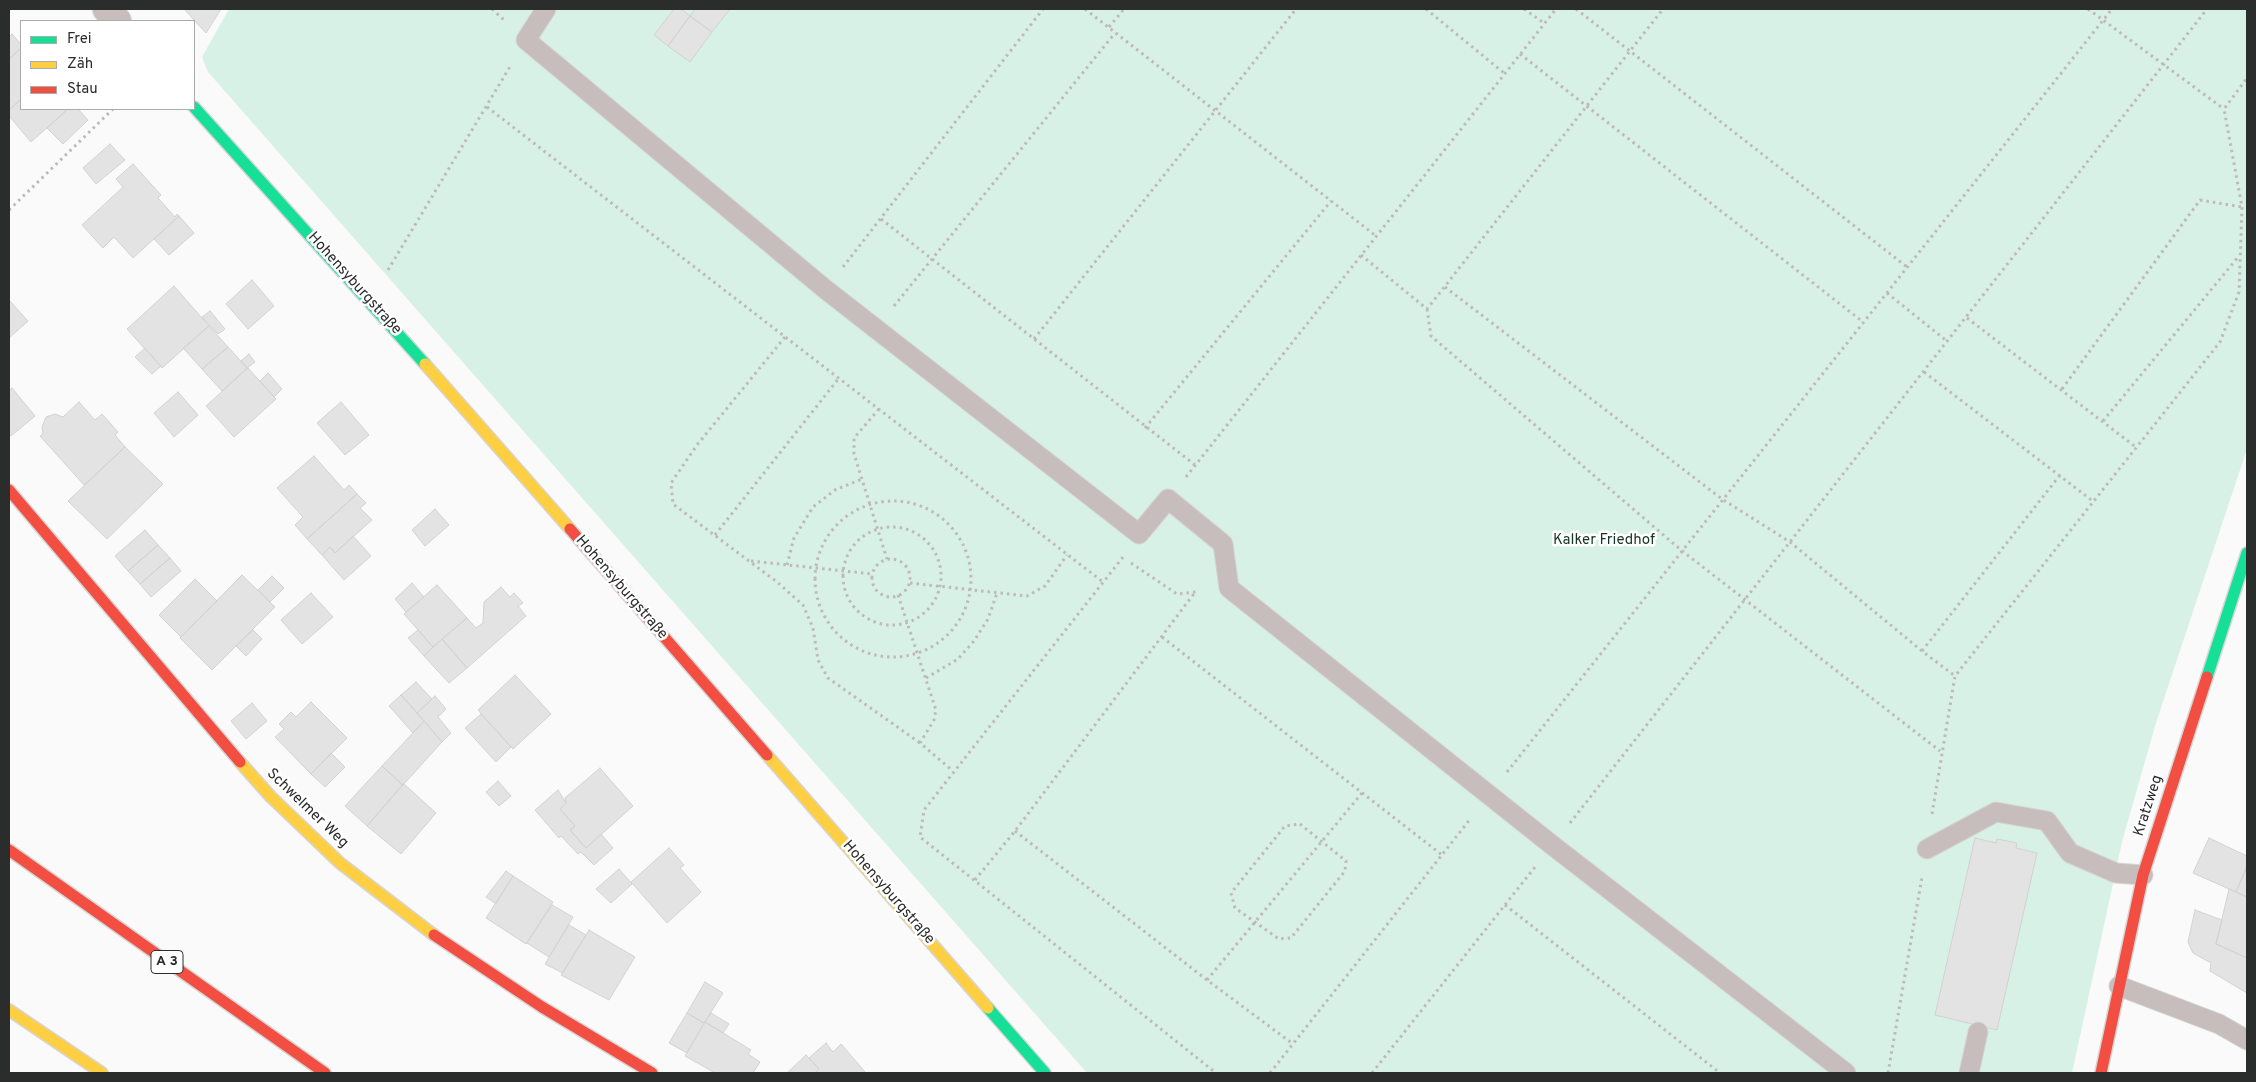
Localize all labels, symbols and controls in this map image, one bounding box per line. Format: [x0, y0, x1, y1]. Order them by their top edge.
legend [20, 20, 195, 110]
text: Frei [67, 30, 92, 49]
text: Zäh [67, 55, 93, 74]
text: Stau [67, 80, 98, 99]
street label: Hohensyburgstraße [303, 229, 405, 339]
street label: Hohensyburgstraße [571, 532, 671, 644]
park label: Kalker Friedhof [1553, 532, 1655, 550]
street label: Schwelmer Weg [262, 765, 352, 853]
street label: Kratzweg [2131, 773, 2167, 839]
street label: Hohensyburgstraße [838, 837, 938, 949]
road number: A 3 [151, 950, 183, 974]

